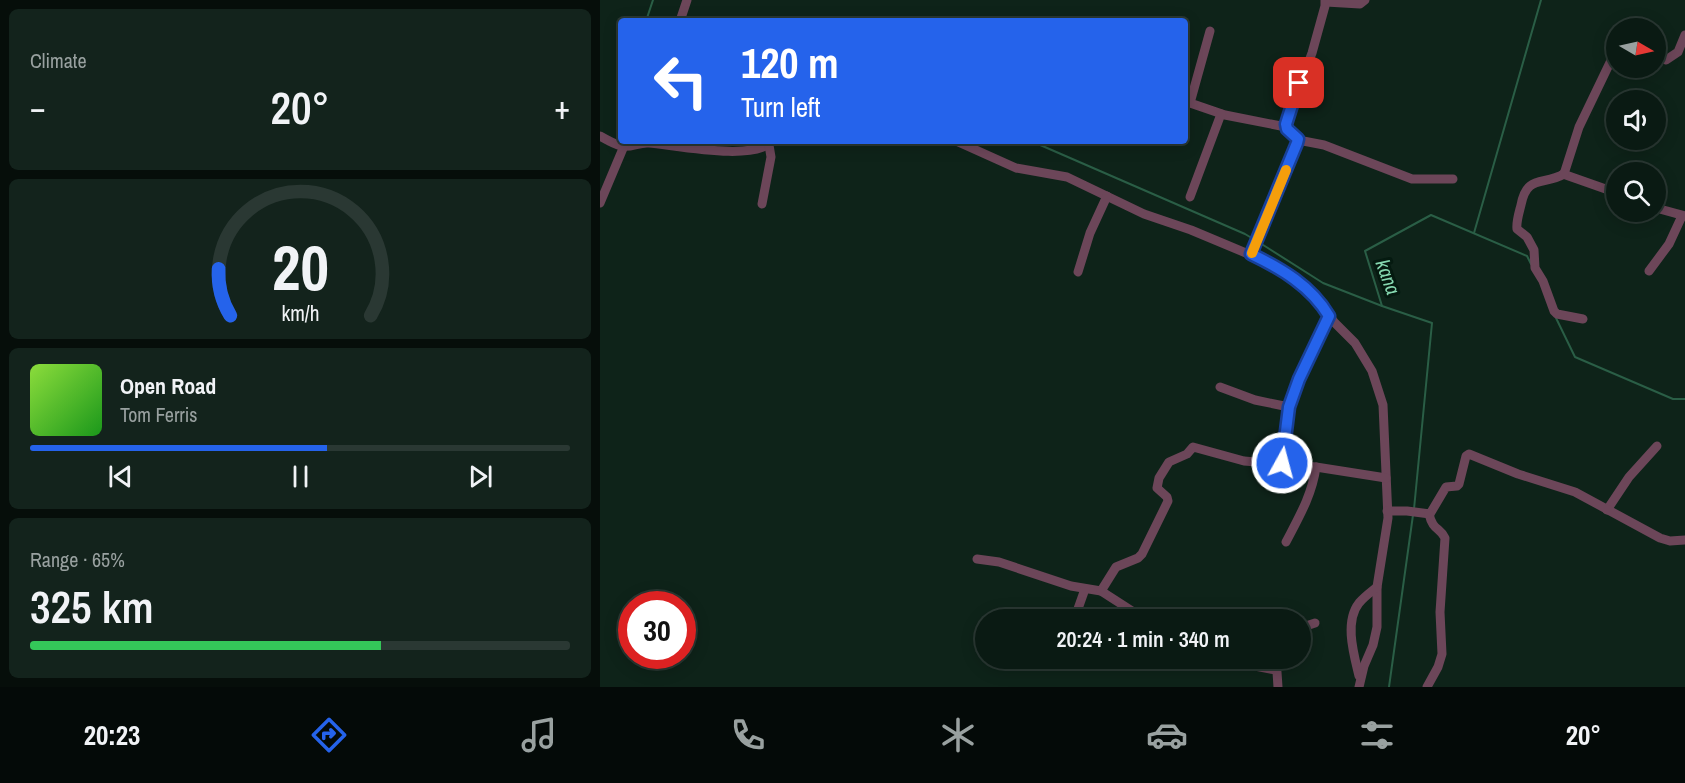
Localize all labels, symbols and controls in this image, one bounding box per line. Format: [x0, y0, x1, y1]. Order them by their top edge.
north arrow [1606, 18, 1666, 78]
map controls [1606, 18, 1666, 222]
text: 120 m [741, 35, 839, 91]
icon: left [642, 42, 720, 120]
text: Climate [30, 47, 87, 74]
pin [1273, 57, 1324, 108]
icon: arrive [1282, 66, 1315, 99]
text: 20° [270, 77, 330, 138]
text: − [30, 85, 46, 129]
text: + [554, 85, 570, 129]
text: Turn left [741, 89, 820, 125]
button: sound [1606, 90, 1666, 150]
button: search [1606, 162, 1666, 222]
text: 20 [272, 225, 328, 309]
water label: kana [1370, 256, 1407, 298]
text: km/h [281, 299, 319, 328]
text: Open Road [120, 371, 216, 401]
text: Tom Ferris [120, 401, 198, 428]
position arrow [1250, 431, 1314, 495]
icon: previous [104, 460, 137, 493]
icon: pause [284, 460, 317, 493]
icon: next [464, 460, 497, 493]
text: Range · 65% [30, 546, 125, 573]
text: 325 km [30, 576, 154, 637]
speed limit sign: 30 [618, 591, 696, 669]
text: 20:24 · 1 min · 340 m [1056, 624, 1230, 654]
icon: directions [308, 714, 350, 756]
icon: music [518, 714, 560, 756]
icon: phone [727, 714, 769, 756]
icon: climate [937, 714, 979, 756]
icon: car [1146, 714, 1188, 756]
icon: filters [1356, 714, 1398, 756]
text: 20:23 [84, 717, 140, 753]
text: 20° [1566, 717, 1601, 753]

